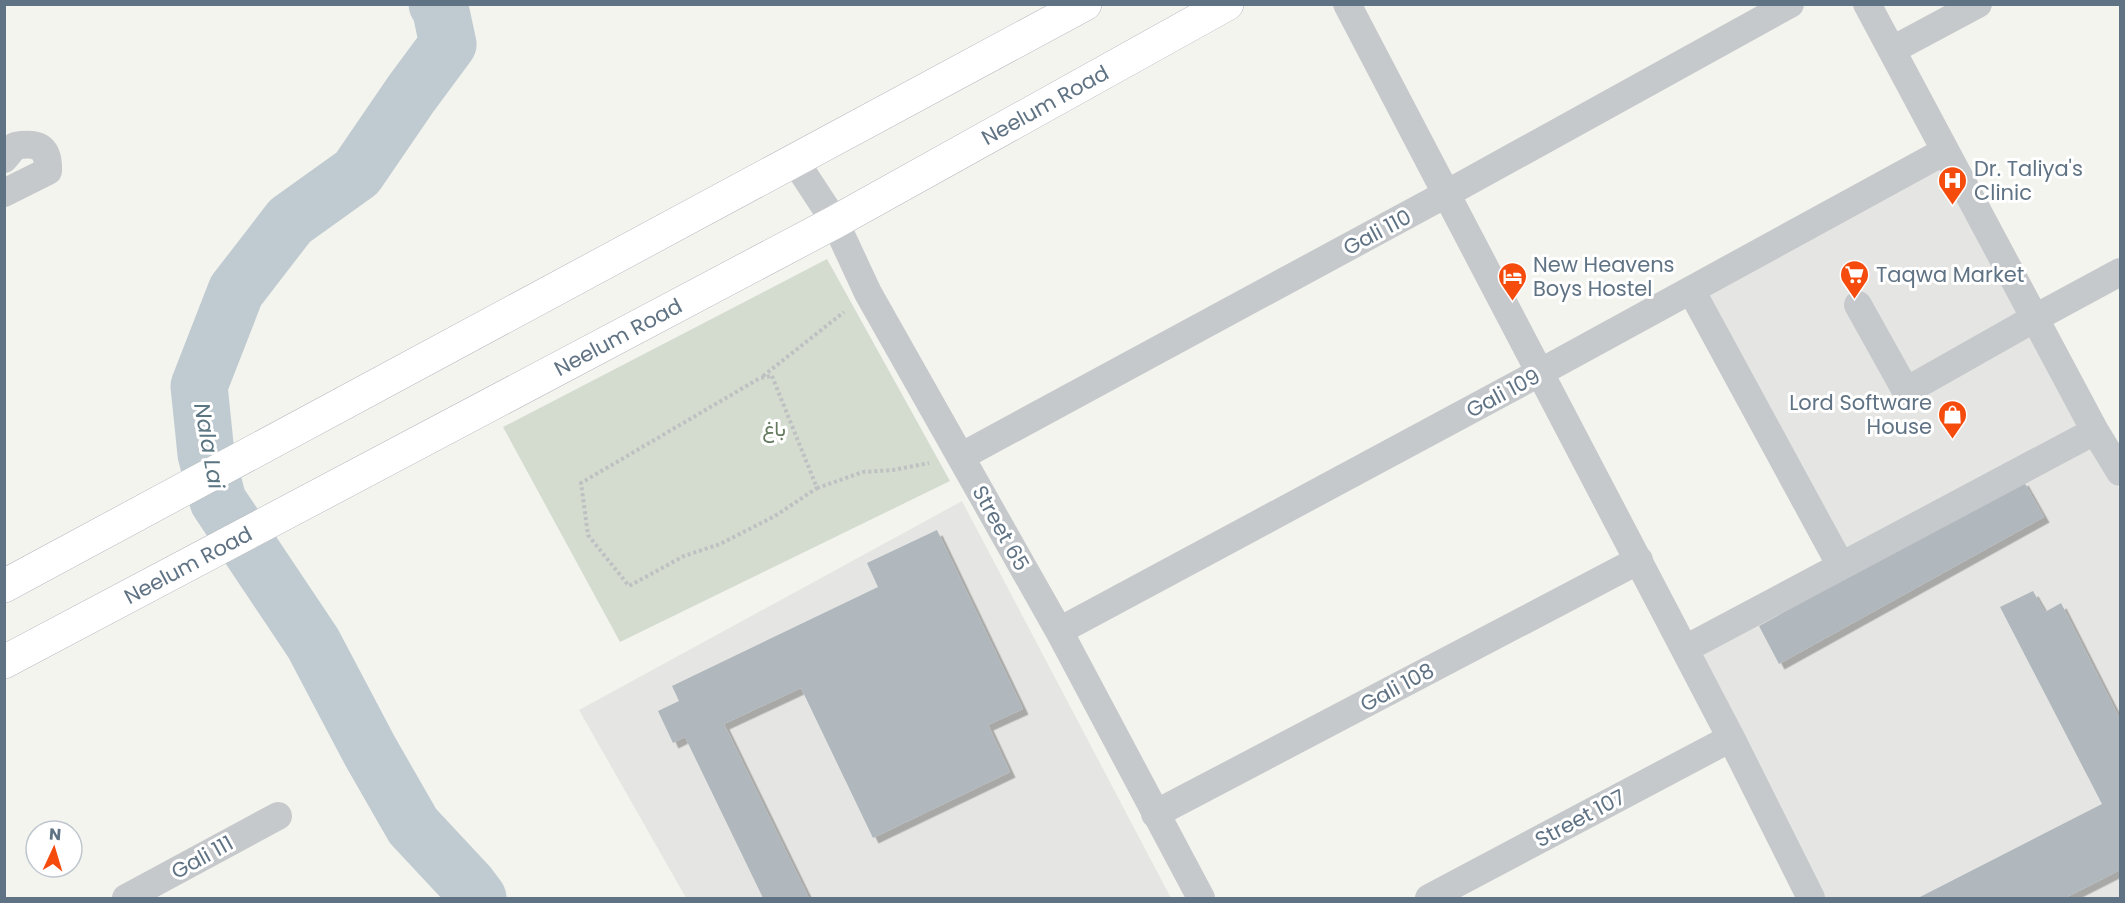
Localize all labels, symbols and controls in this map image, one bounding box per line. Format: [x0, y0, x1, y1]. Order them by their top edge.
street label: Neelum Road [976, 58, 1114, 152]
place label: Dr. Taliya's Clinic [1974, 154, 2083, 207]
hospital icon: Dr. Taliya's Clinic [1937, 164, 1969, 206]
street label: Gali 110 [1338, 202, 1416, 262]
place label: New Heavens Boys Hostel [1533, 250, 1675, 303]
supermarket icon: Taqwa Market [1839, 258, 1871, 300]
hotel icon: New Heavens Boys Hostel [1496, 260, 1528, 302]
place label: Taqwa Market [1876, 260, 2024, 289]
street label: Neelum Road [549, 291, 687, 383]
street label: Gali 109 [1461, 362, 1545, 424]
place label: Lord Software House [1789, 388, 1932, 441]
shop icon: Lord Software House [1937, 398, 1969, 440]
water label: Nala Lai [186, 400, 232, 492]
park label: باغ [762, 414, 786, 443]
street label: Street 65 [966, 480, 1036, 576]
street label: Neelum Road [119, 519, 257, 611]
street label: Gali 108 [1355, 656, 1439, 718]
street label: Street 107 [1530, 782, 1630, 854]
north arrow [24, 819, 84, 879]
text: N [48, 823, 62, 846]
street label: Gali 111 [166, 828, 238, 886]

